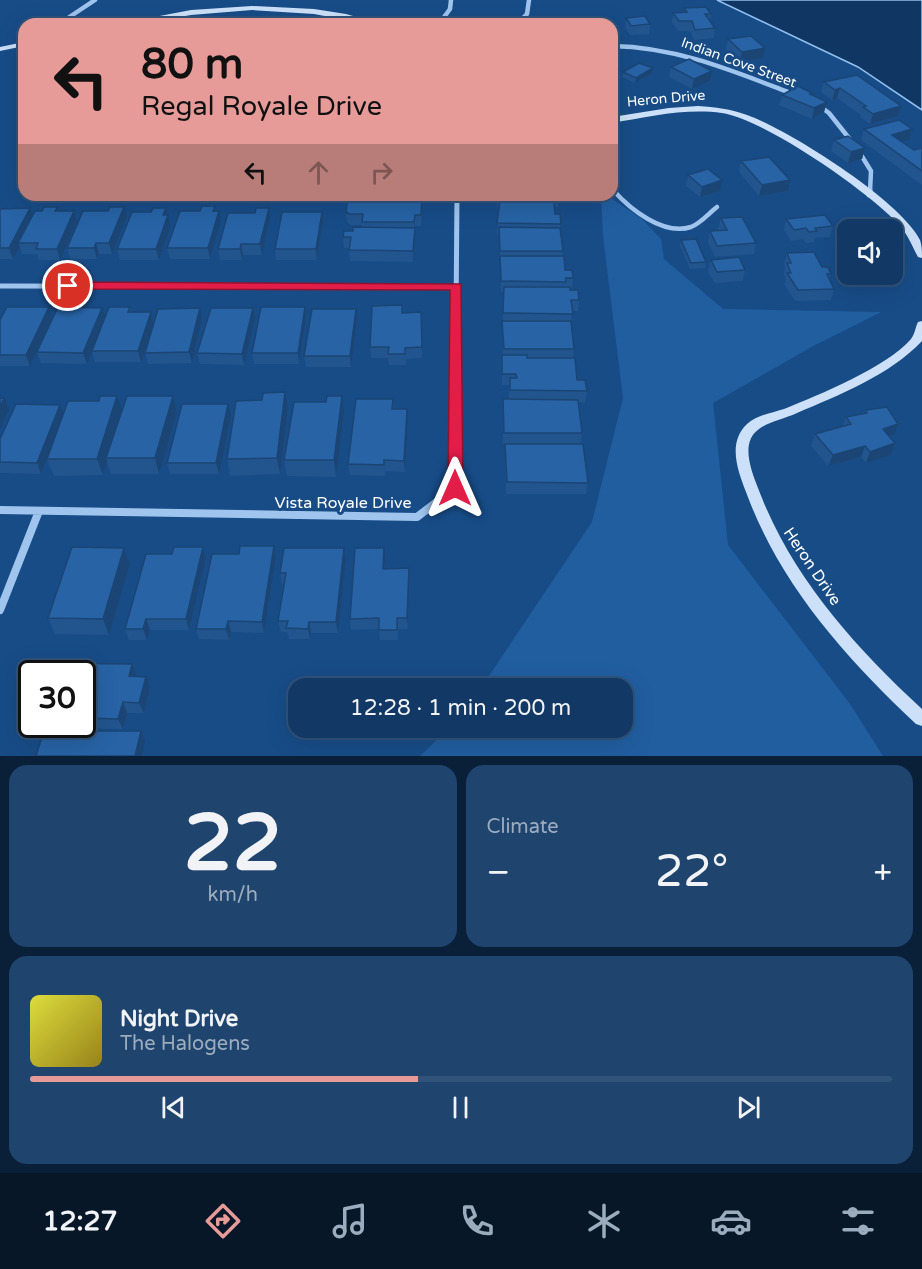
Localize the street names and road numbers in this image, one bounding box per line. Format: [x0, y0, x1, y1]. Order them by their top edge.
street label: Indian Cove Street [679, 34, 799, 91]
street label: Heron Drive [626, 87, 706, 110]
street label: Vista Royale Drive [275, 493, 411, 513]
street label: Heron Drive [779, 524, 846, 609]

